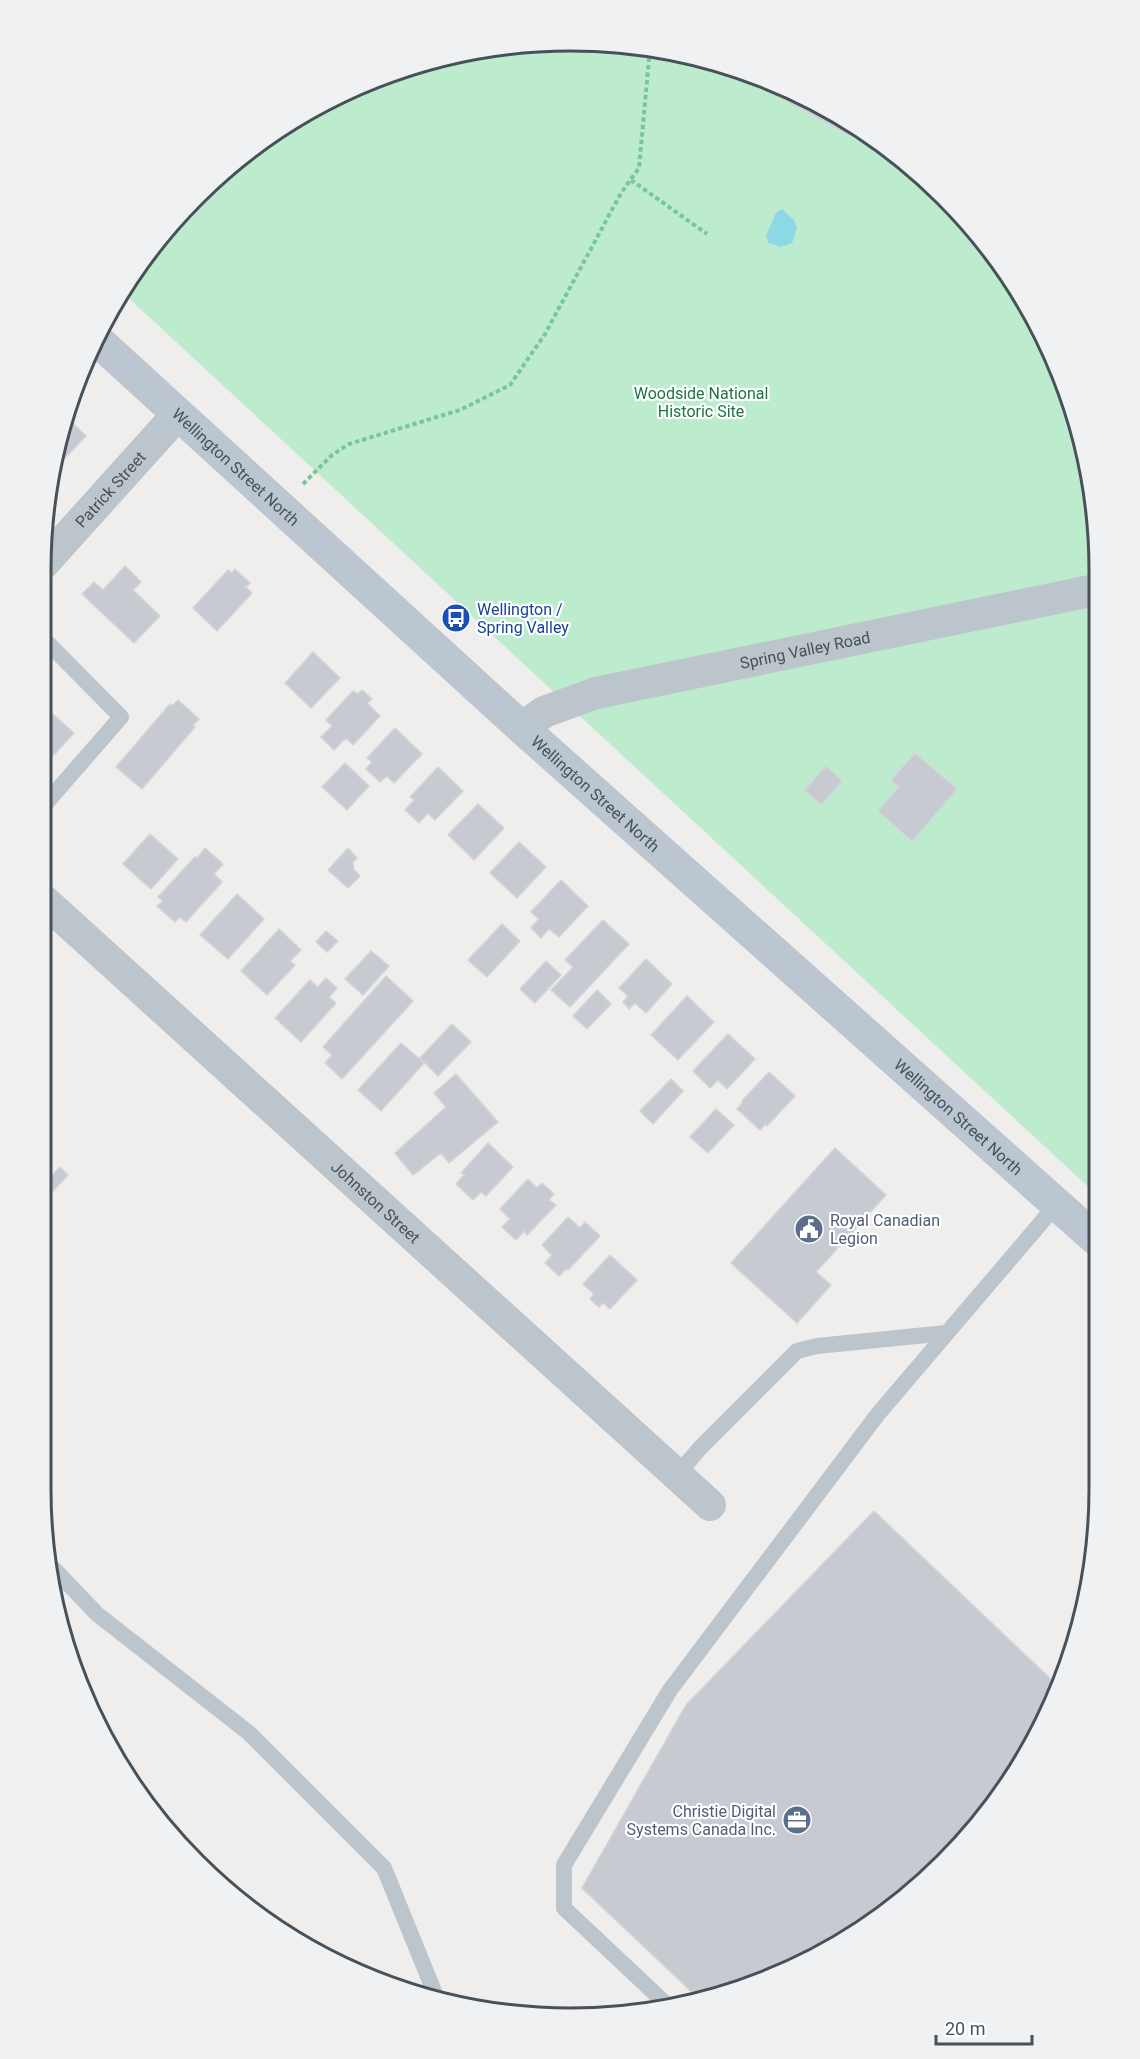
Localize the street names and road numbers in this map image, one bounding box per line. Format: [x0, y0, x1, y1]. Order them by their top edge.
street label: Wellington Street North [168, 404, 303, 530]
street label: Patrick Street [71, 448, 150, 532]
street label: Spring Valley Road [738, 628, 872, 673]
street label: Wellington Street North [527, 732, 663, 856]
street label: Wellington Street North [890, 1055, 1026, 1179]
street label: Johnston Street [327, 1157, 424, 1247]

